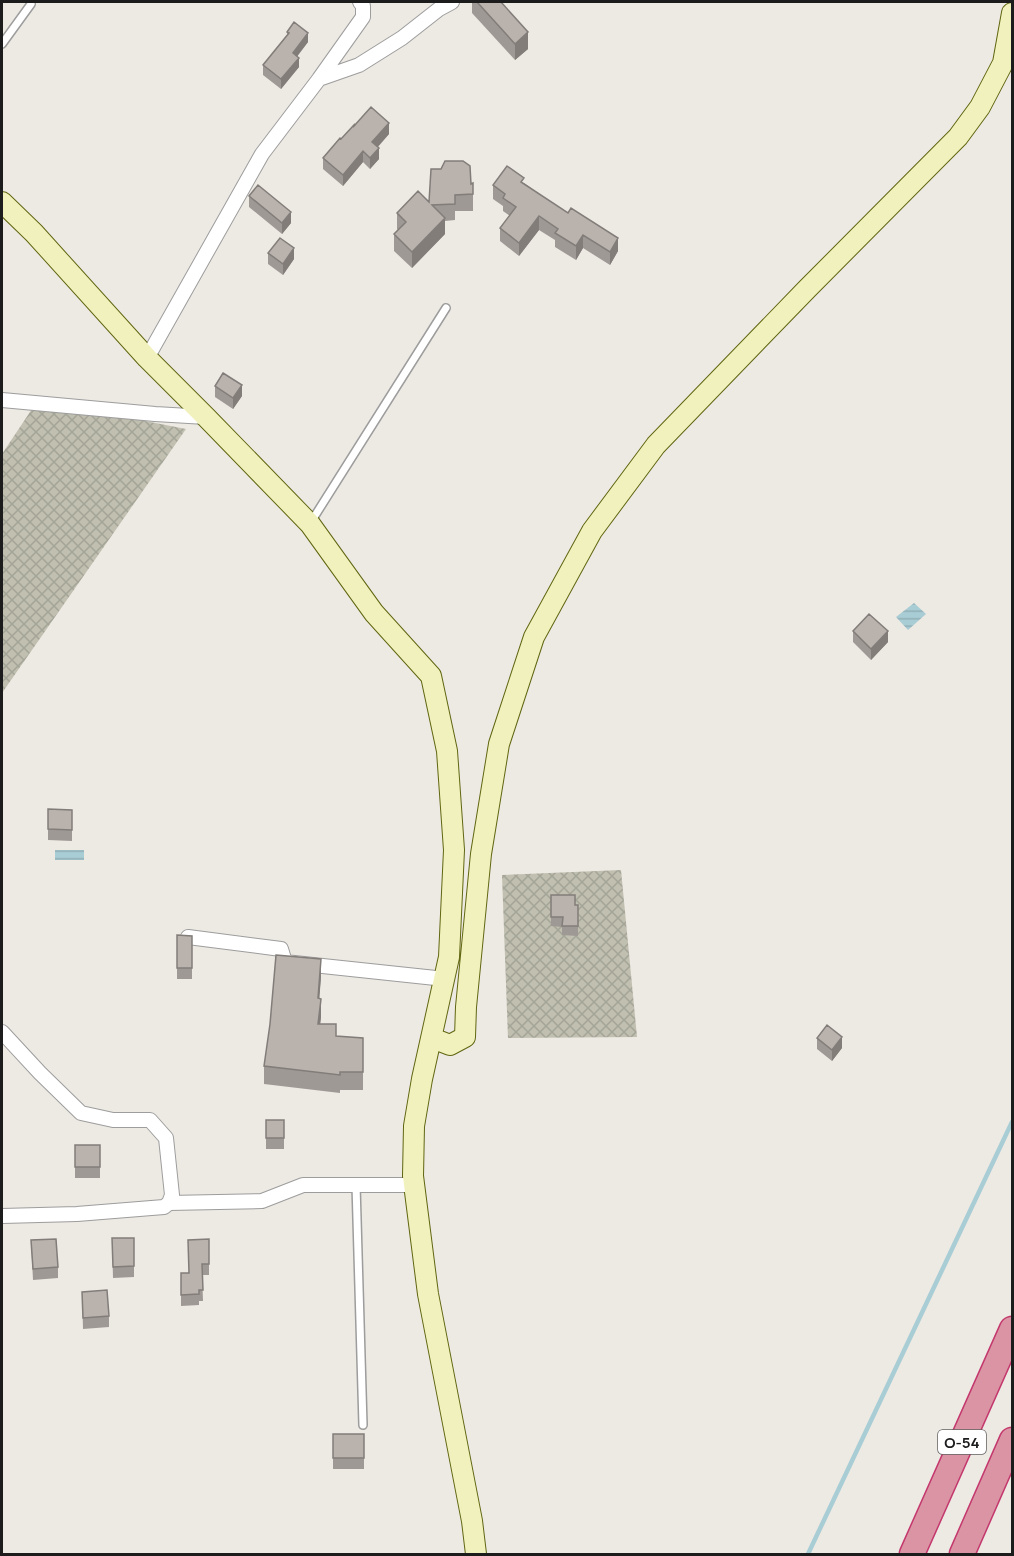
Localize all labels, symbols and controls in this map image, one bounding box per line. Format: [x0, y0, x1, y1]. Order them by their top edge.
road number: O-54 [938, 1430, 986, 1454]

